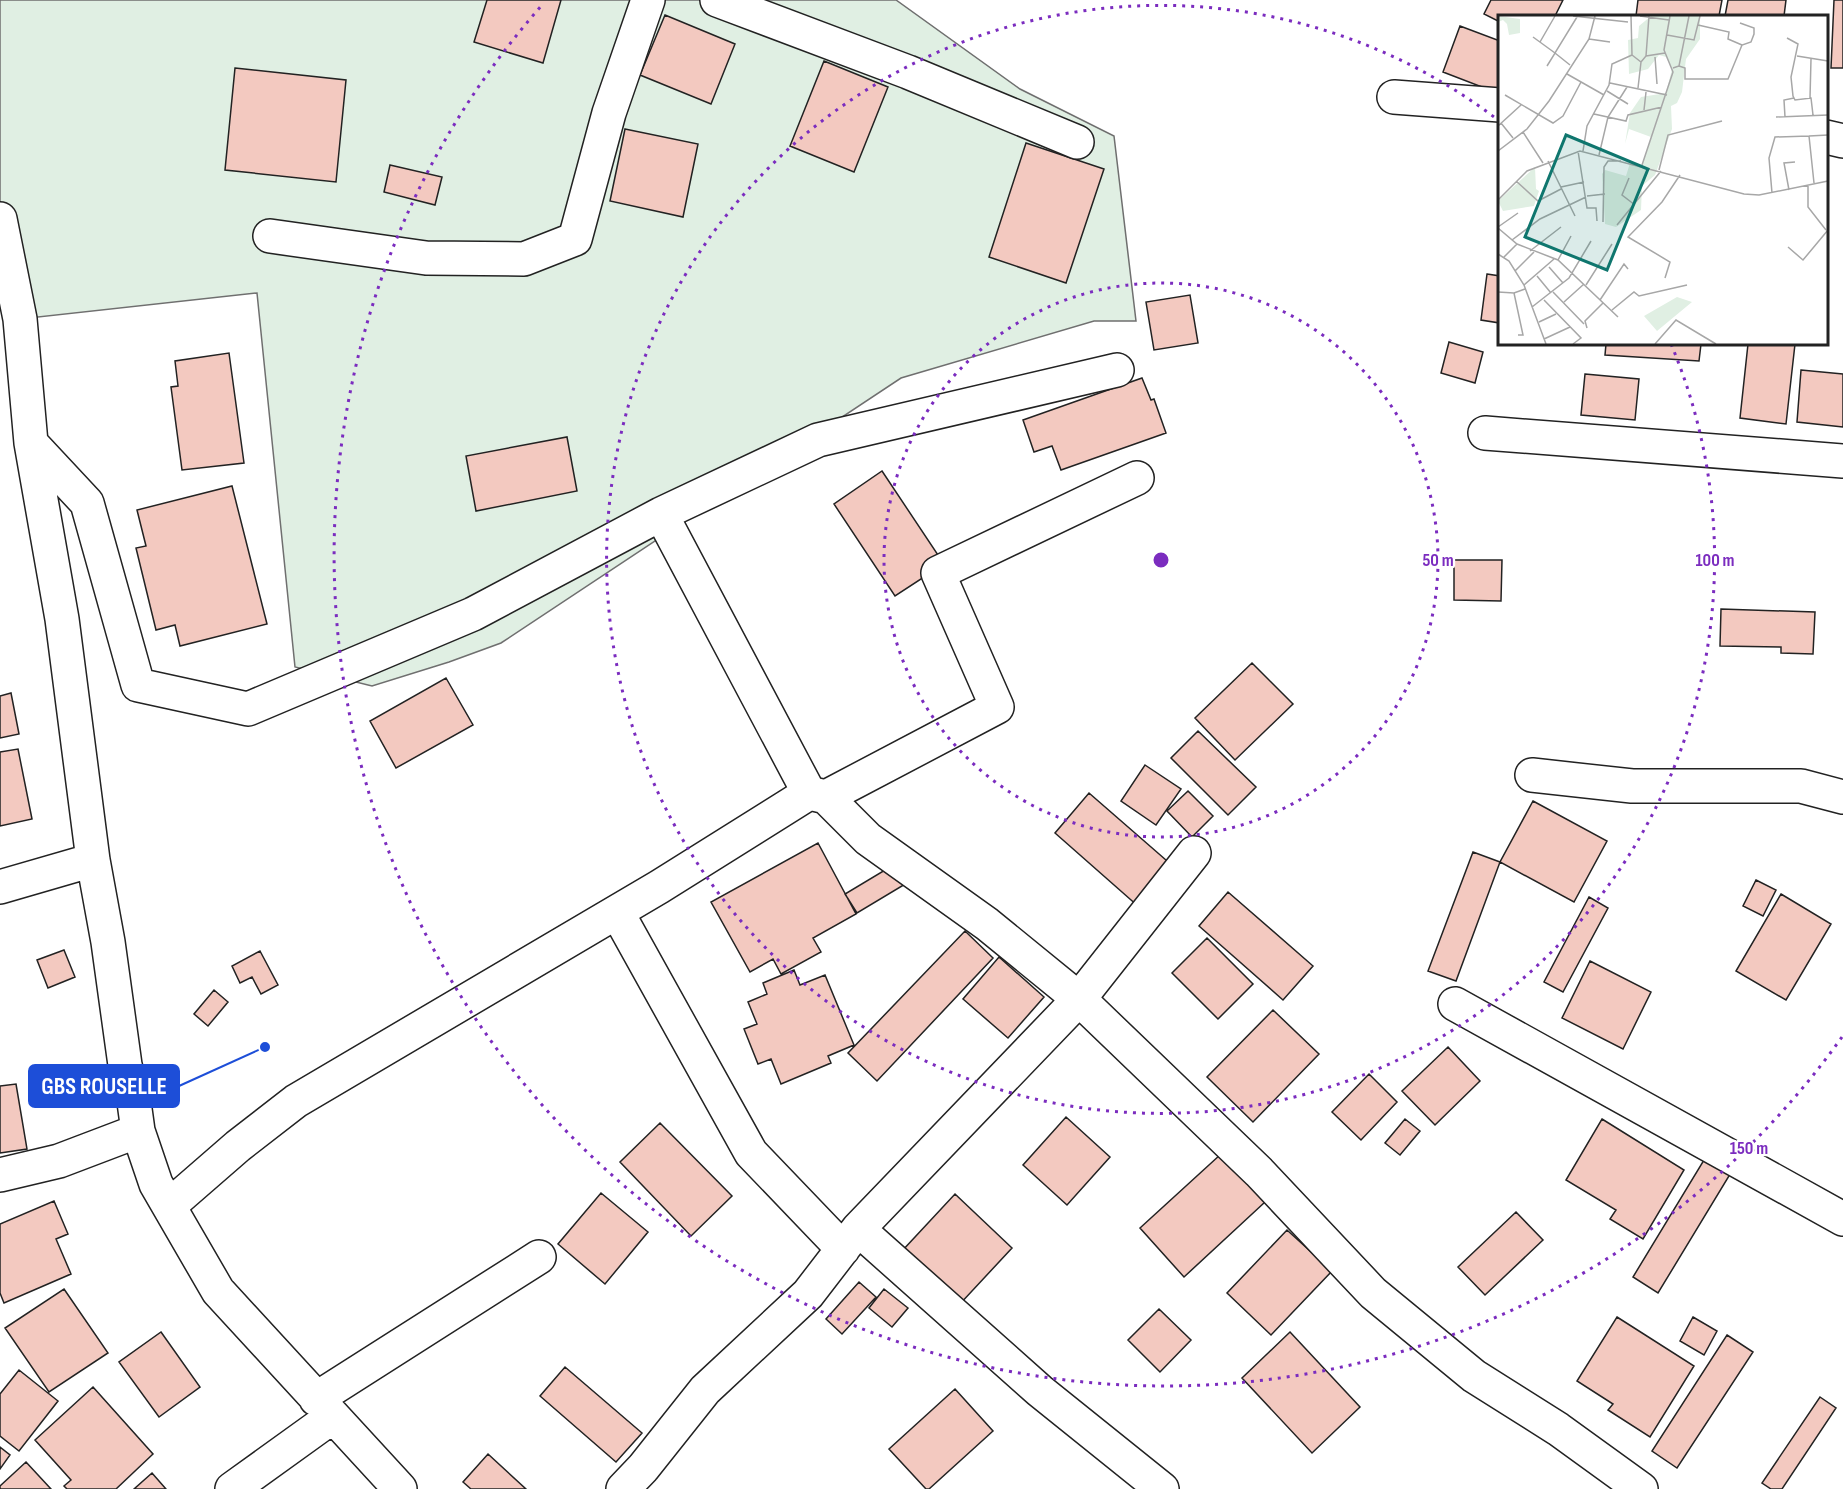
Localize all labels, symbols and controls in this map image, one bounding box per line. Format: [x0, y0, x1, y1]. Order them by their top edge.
inset map [1498, 15, 1828, 345]
centre of rings [1151, 550, 1171, 570]
text: 50 m [1422, 550, 1454, 571]
text: 100 m [1696, 550, 1735, 571]
callout: GBS ROUSELLE [29, 1065, 179, 1107]
text: GBS ROUSELLE [41, 1072, 167, 1101]
text: 150 m [1730, 1138, 1768, 1159]

